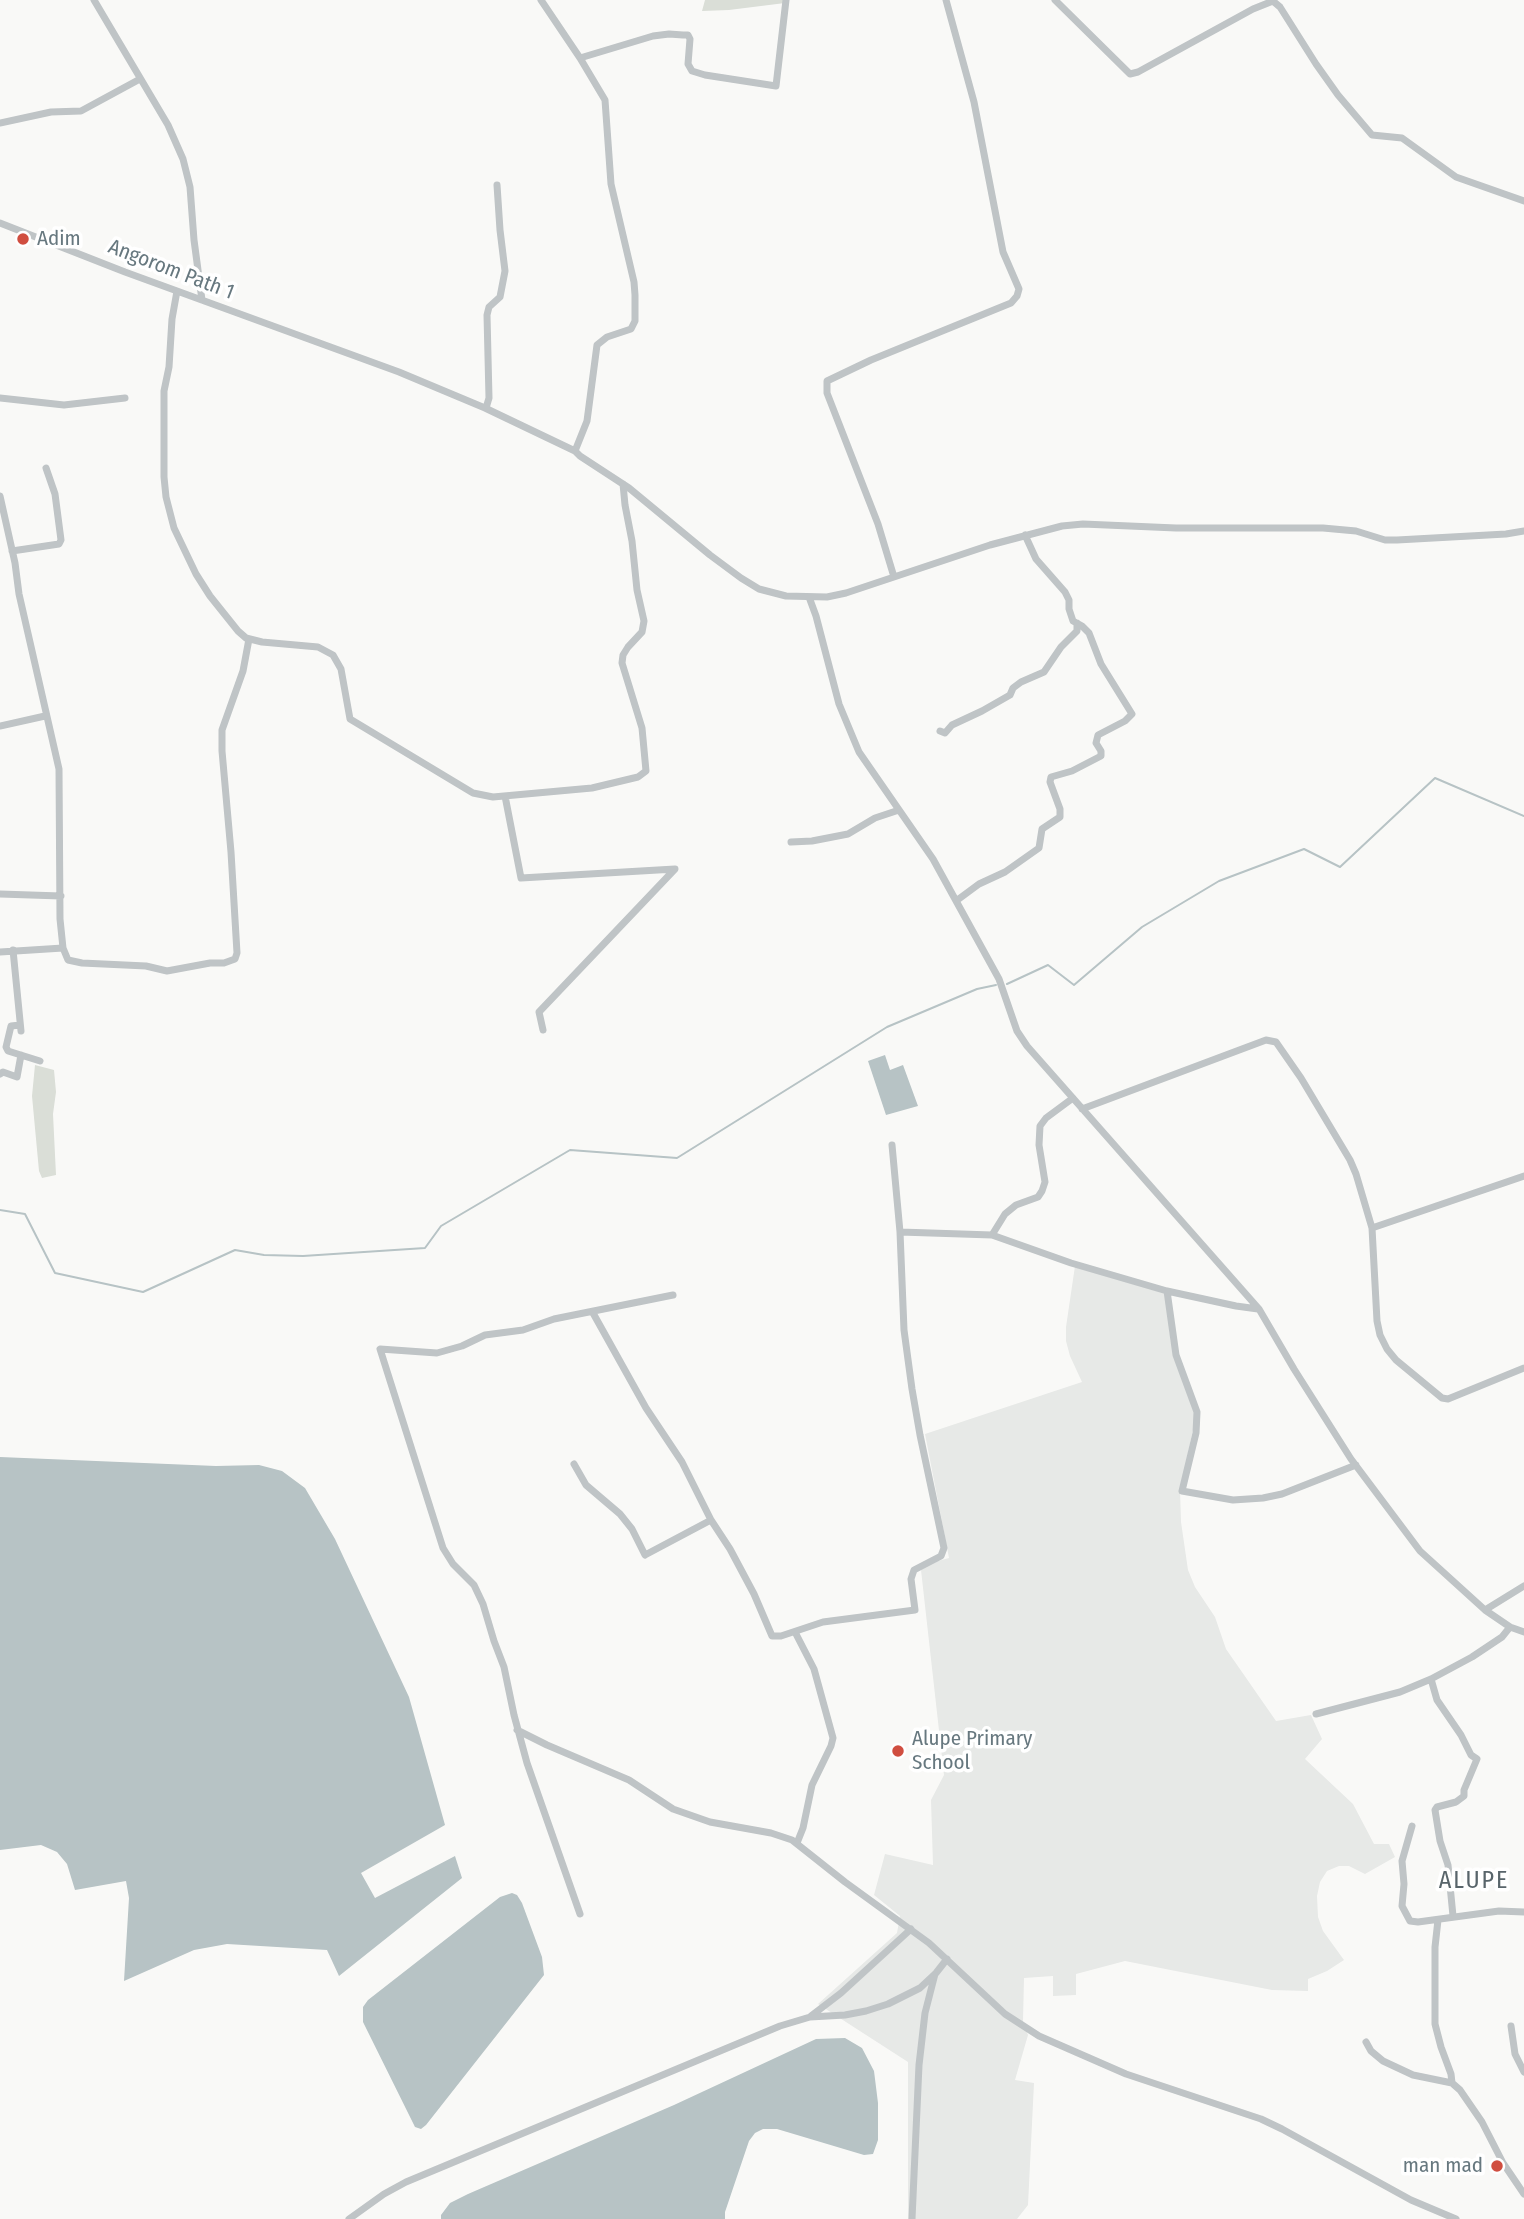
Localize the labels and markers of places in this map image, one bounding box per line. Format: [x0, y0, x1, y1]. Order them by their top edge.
place label: Adim [37, 226, 81, 252]
marker: Adim [15, 231, 31, 247]
place label: Alupe Primary School [912, 1726, 1032, 1776]
marker: Alupe Primary School [890, 1743, 906, 1759]
place label: man mad [1403, 2153, 1483, 2179]
marker: man mad [1489, 2158, 1505, 2174]

